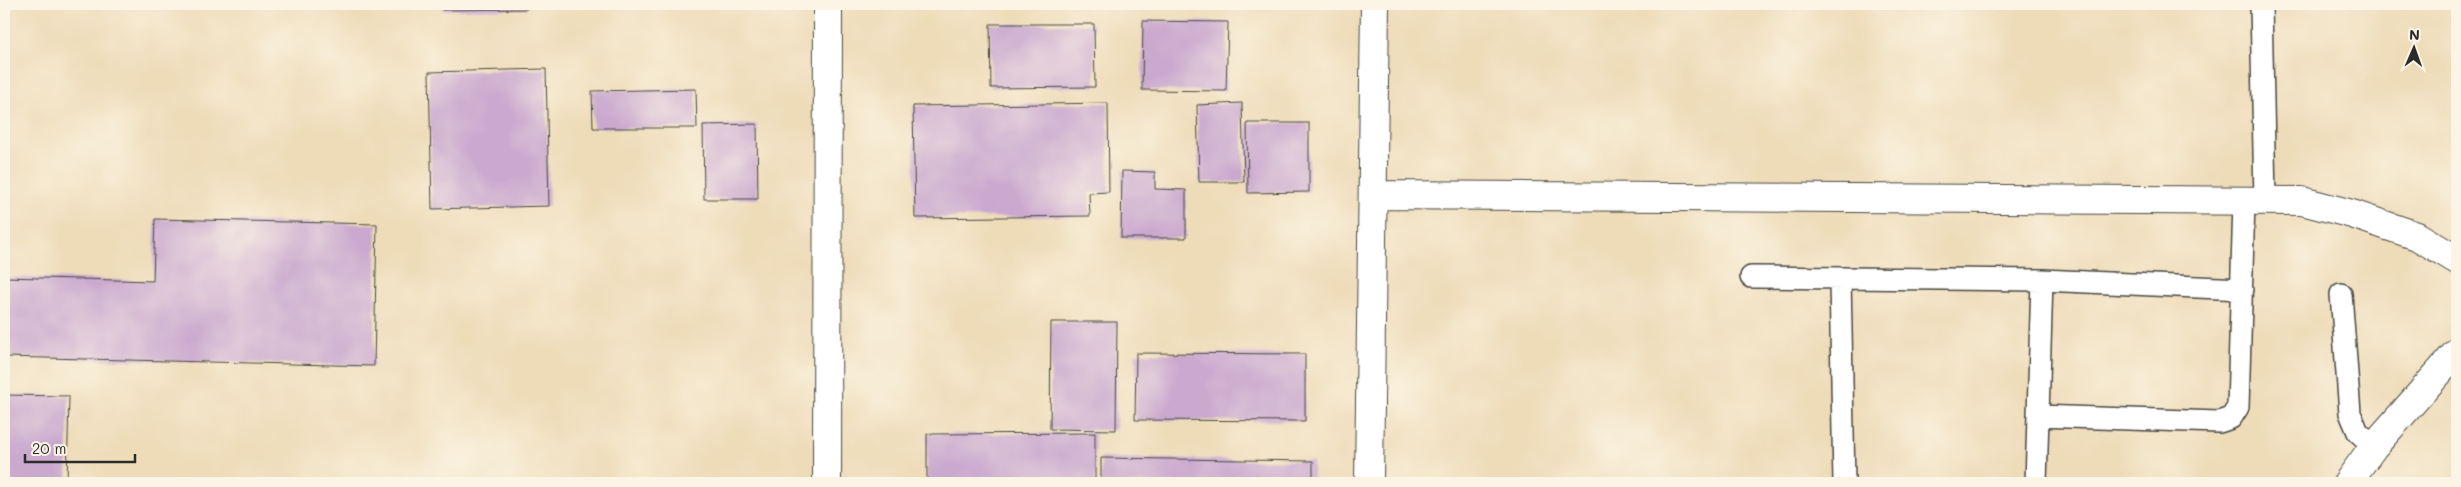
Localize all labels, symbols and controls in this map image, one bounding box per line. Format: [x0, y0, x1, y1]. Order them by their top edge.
north arrow [2388, 22, 2438, 72]
text: N [2409, 25, 2420, 44]
scale bar [25, 432, 135, 464]
text: 20 m [32, 438, 66, 458]

